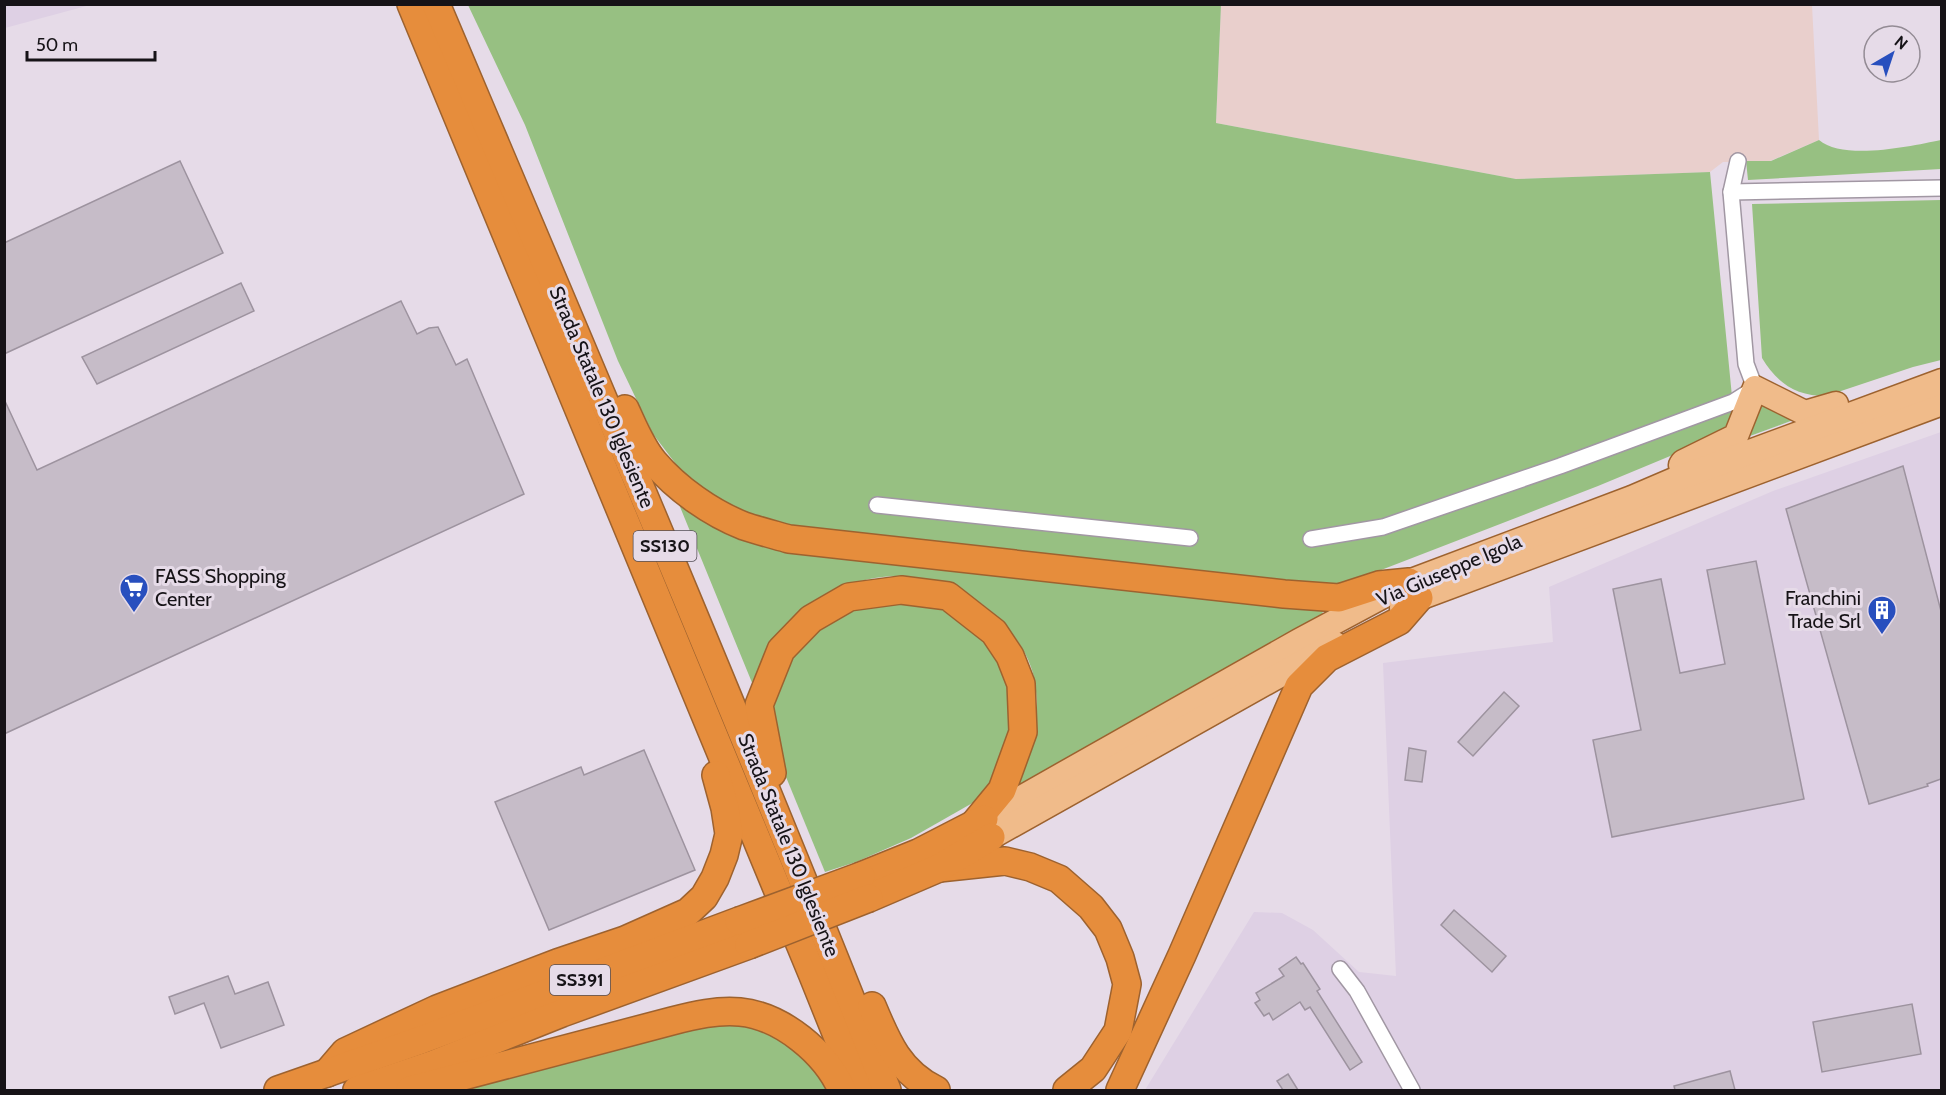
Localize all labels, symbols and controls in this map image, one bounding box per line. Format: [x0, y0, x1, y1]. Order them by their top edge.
scale bar [27, 24, 154, 62]
north arrow [1862, 24, 1922, 84]
text: N [1891, 32, 1911, 54]
text: 50 m [36, 34, 78, 56]
street label: Strada Statale 130 Iglesiente [544, 283, 660, 511]
street label: Via Giuseppe Igola [1373, 529, 1525, 611]
road number: SS130 [634, 531, 696, 561]
place label: FASS Shopping Center [155, 564, 287, 611]
supermarket icon: FASS Shopping Center [118, 572, 150, 614]
place label: Franchini Trade Srl [1785, 586, 1861, 633]
building icon: Franchini Trade Srl [1866, 594, 1898, 636]
street label: Strada Statale 130 Iglesiente [733, 730, 845, 960]
road number: SS391 [550, 965, 610, 995]

